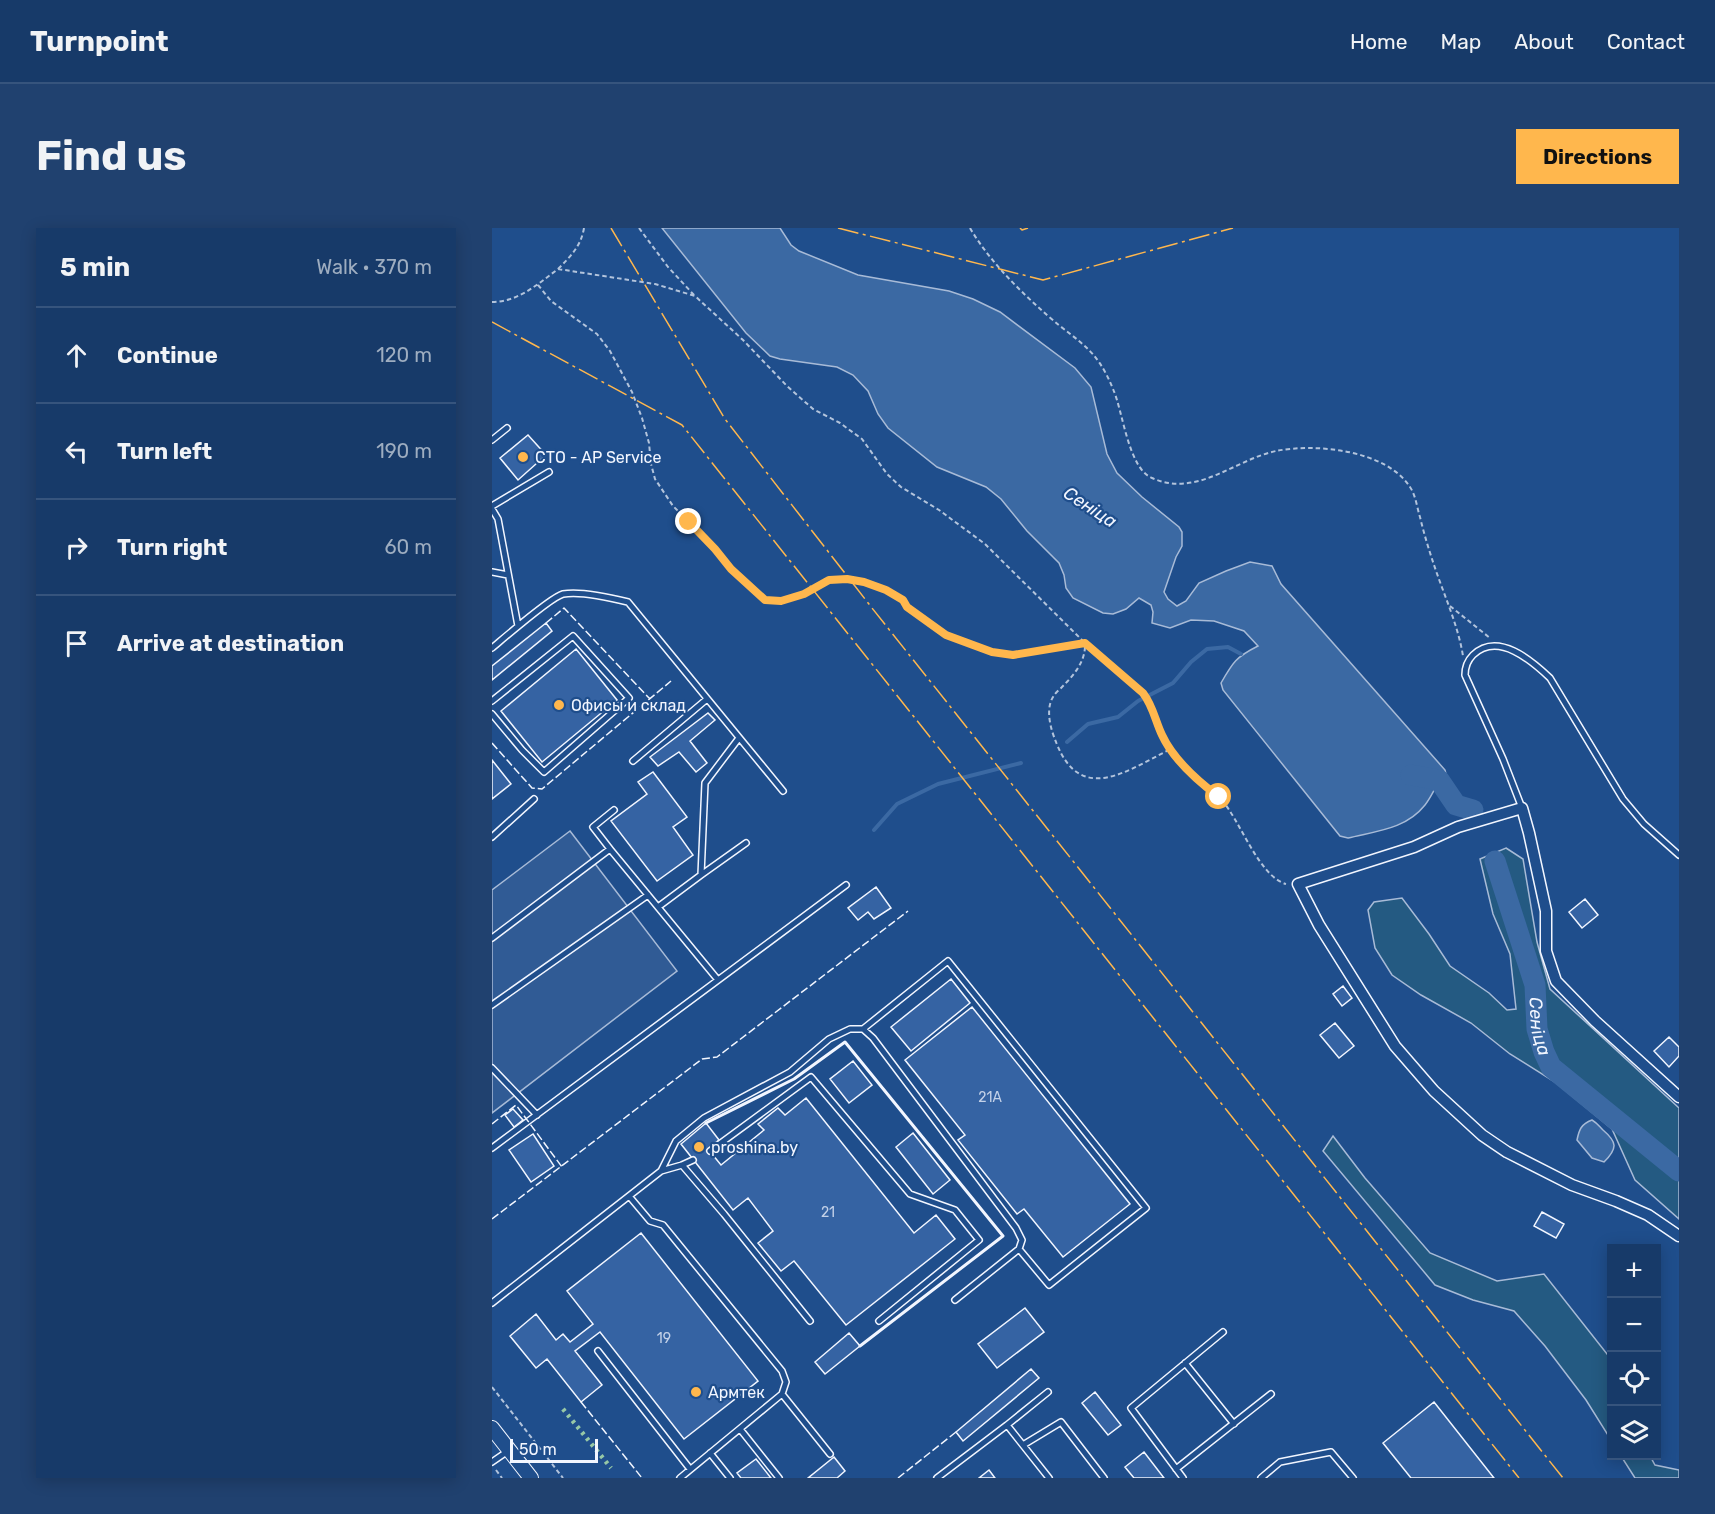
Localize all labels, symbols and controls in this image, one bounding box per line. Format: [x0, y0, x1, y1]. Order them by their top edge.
text: Turnpoint [30, 25, 169, 58]
text: Home [1350, 29, 1407, 54]
text: Map [1440, 29, 1481, 54]
text: About [1514, 29, 1574, 54]
text: Contact [1607, 29, 1685, 54]
button: Directions [1516, 129, 1679, 184]
text: Find us [36, 131, 187, 181]
text: 5 min [60, 252, 130, 283]
text: Walk · 370 m [316, 255, 432, 279]
icon: ahead [60, 339, 93, 372]
text: Continue [117, 342, 218, 369]
text: 120 m [376, 343, 432, 367]
icon: left [60, 435, 93, 468]
text: Turn left [117, 438, 212, 465]
text: 190 m [376, 439, 432, 463]
place label: СТО - AP Service [535, 448, 661, 467]
marker: СТО - AP Service [516, 450, 530, 464]
water label: Сеніца [1059, 482, 1121, 533]
route end [675, 508, 701, 534]
icon: right [60, 531, 93, 564]
text: Turn right [117, 534, 227, 561]
text: 60 m [385, 535, 432, 559]
icon: arrive [60, 627, 93, 660]
text: Arrive at destination [117, 630, 344, 657]
place label: Офисы и склад [571, 696, 686, 715]
marker: Офисы и склад [552, 698, 566, 712]
route start [1205, 783, 1231, 809]
water label: Сеніца [1525, 997, 1556, 1059]
house number: 21А [978, 1089, 1002, 1106]
place label: proshina.by [711, 1138, 798, 1157]
marker: proshina.by [692, 1140, 706, 1154]
house number: 21 [821, 1204, 835, 1221]
map controls [1607, 1244, 1661, 1460]
button: + [1607, 1244, 1661, 1298]
button: − [1607, 1298, 1661, 1352]
house number: 19 [657, 1330, 671, 1347]
button: locate [1607, 1352, 1661, 1406]
place label: Армтек [708, 1383, 765, 1402]
marker: Армтек [689, 1385, 703, 1399]
button: layers [1607, 1406, 1661, 1460]
scale bar [510, 1436, 598, 1464]
text: 50 m [519, 1440, 557, 1459]

